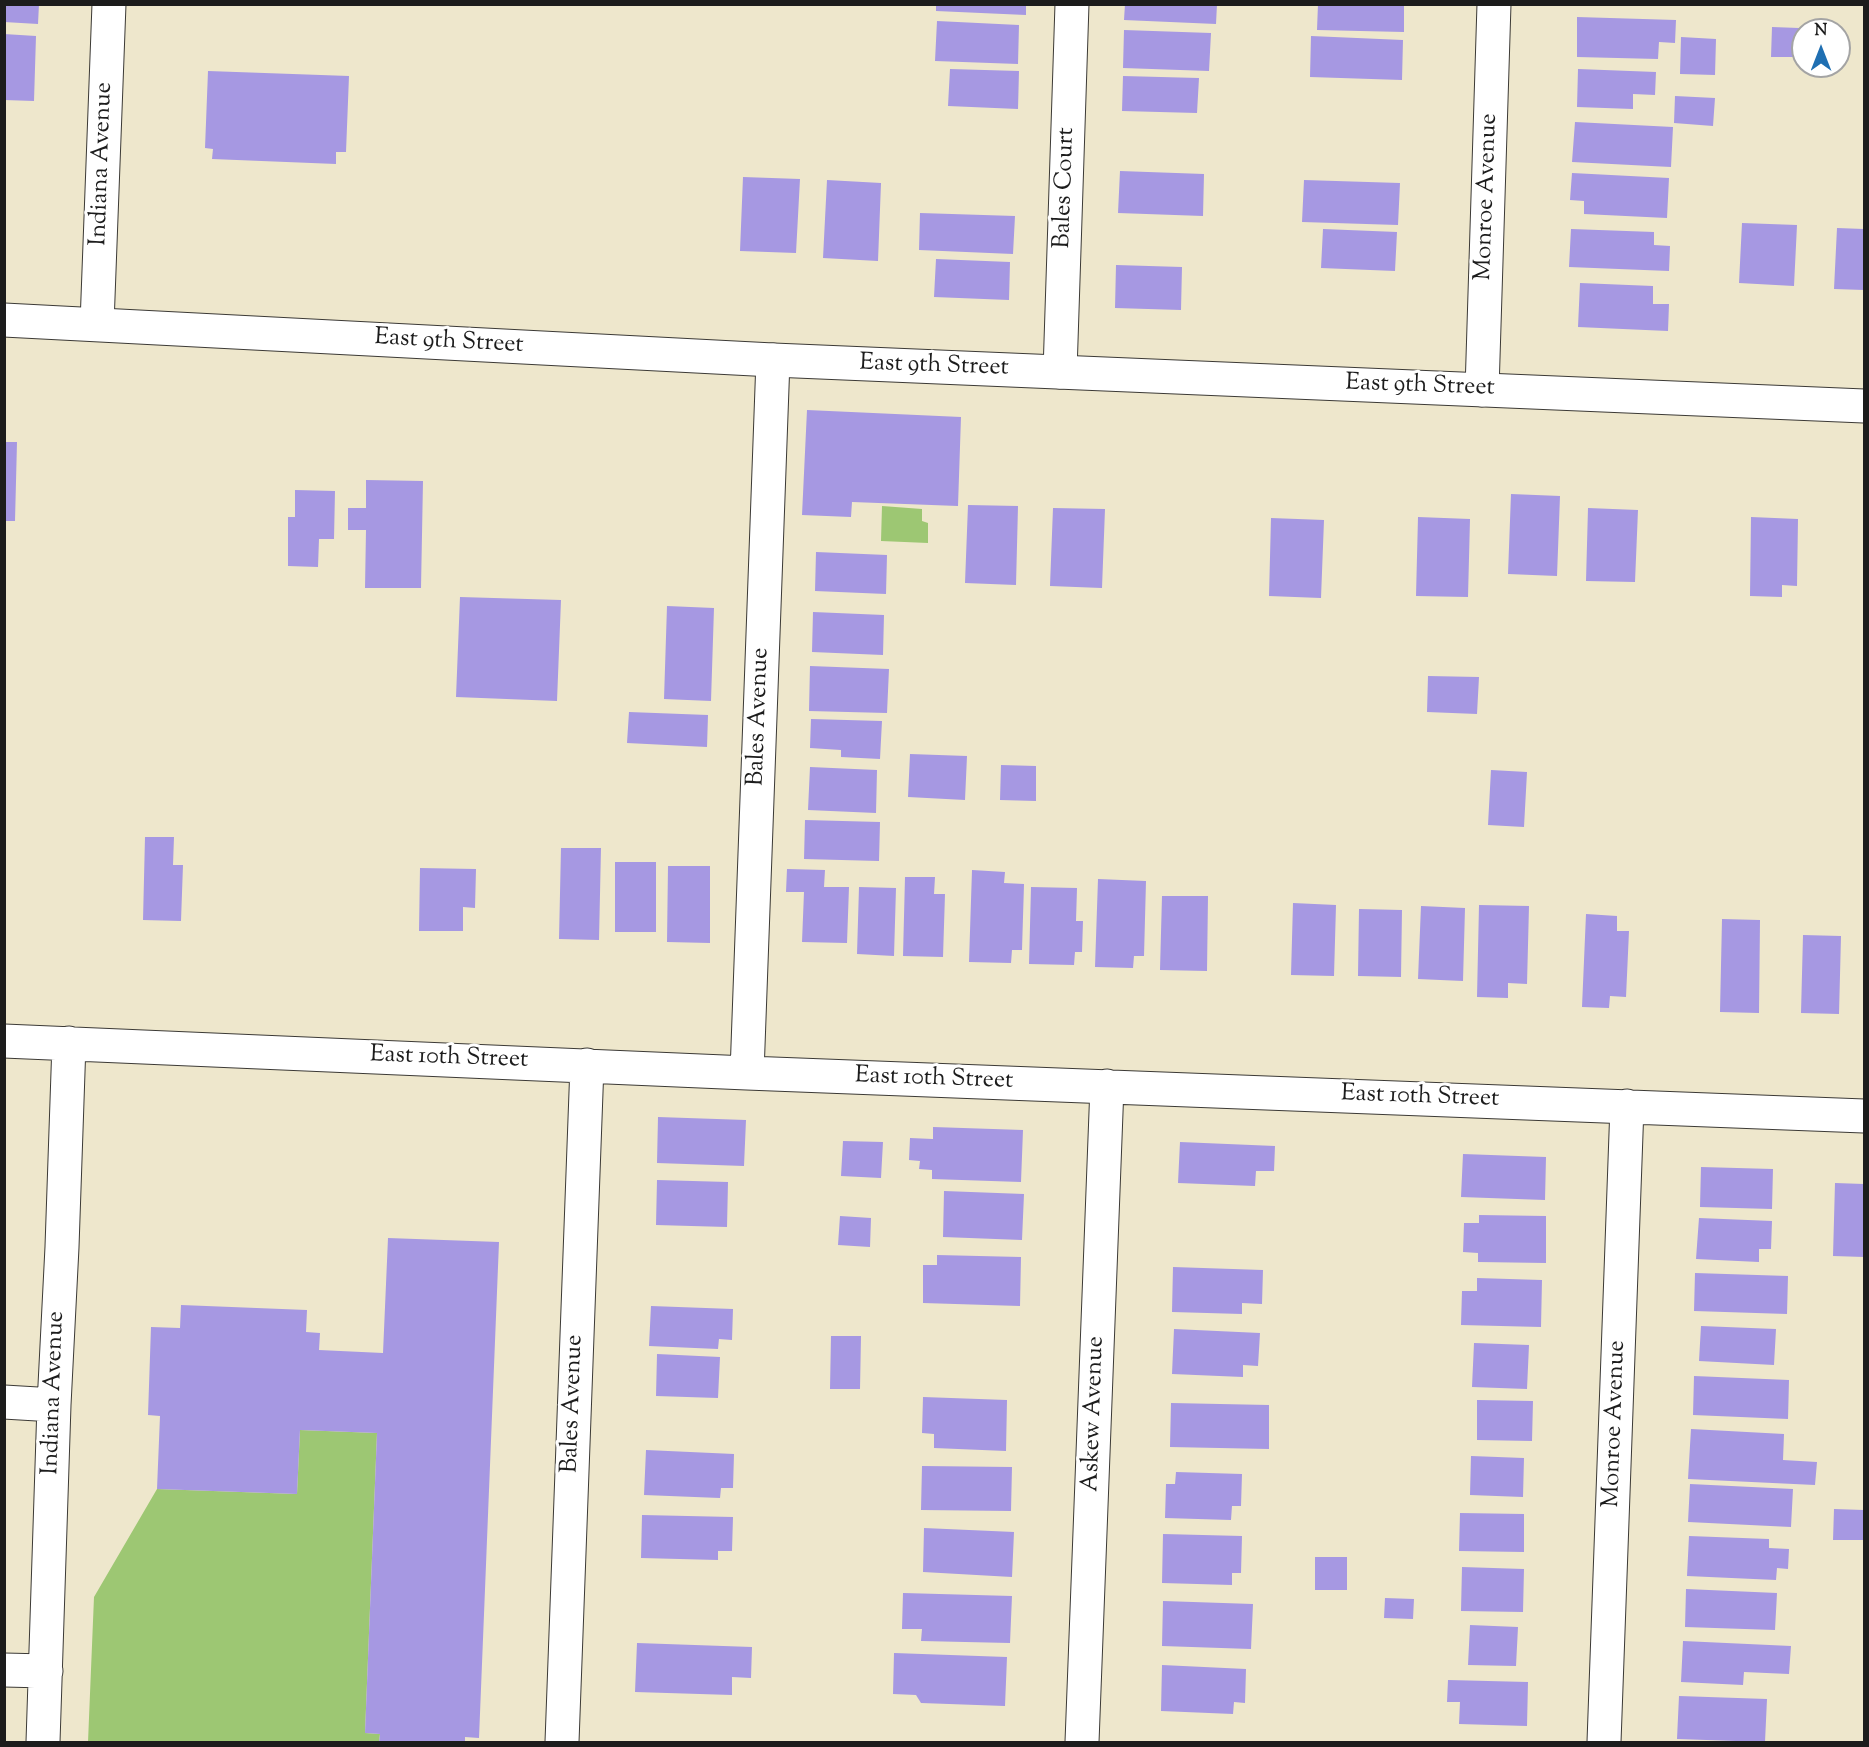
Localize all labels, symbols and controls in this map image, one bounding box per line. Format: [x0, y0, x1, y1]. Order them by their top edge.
north arrow [1791, 18, 1851, 78]
text: N [1815, 20, 1827, 43]
street label: Indiana Avenue [86, 82, 120, 246]
street label: Monroe Avenue [1471, 113, 1505, 281]
street label: Bales Court [1049, 127, 1083, 249]
street label: East 9th Street [374, 325, 524, 361]
street label: East 9th Street [859, 350, 1009, 384]
street label: East 9th Street [1345, 370, 1495, 404]
street label: Bales Avenue [743, 647, 777, 787]
street label: East 10th Street [369, 1042, 529, 1076]
street label: East 10th Street [854, 1063, 1014, 1097]
street label: East 10th Street [1340, 1081, 1500, 1115]
street label: Indiana Avenue [38, 1311, 72, 1475]
street label: Bales Avenue [557, 1334, 591, 1474]
street label: Askew Avenue [1078, 1336, 1112, 1492]
street label: Monroe Avenue [1599, 1340, 1633, 1508]

